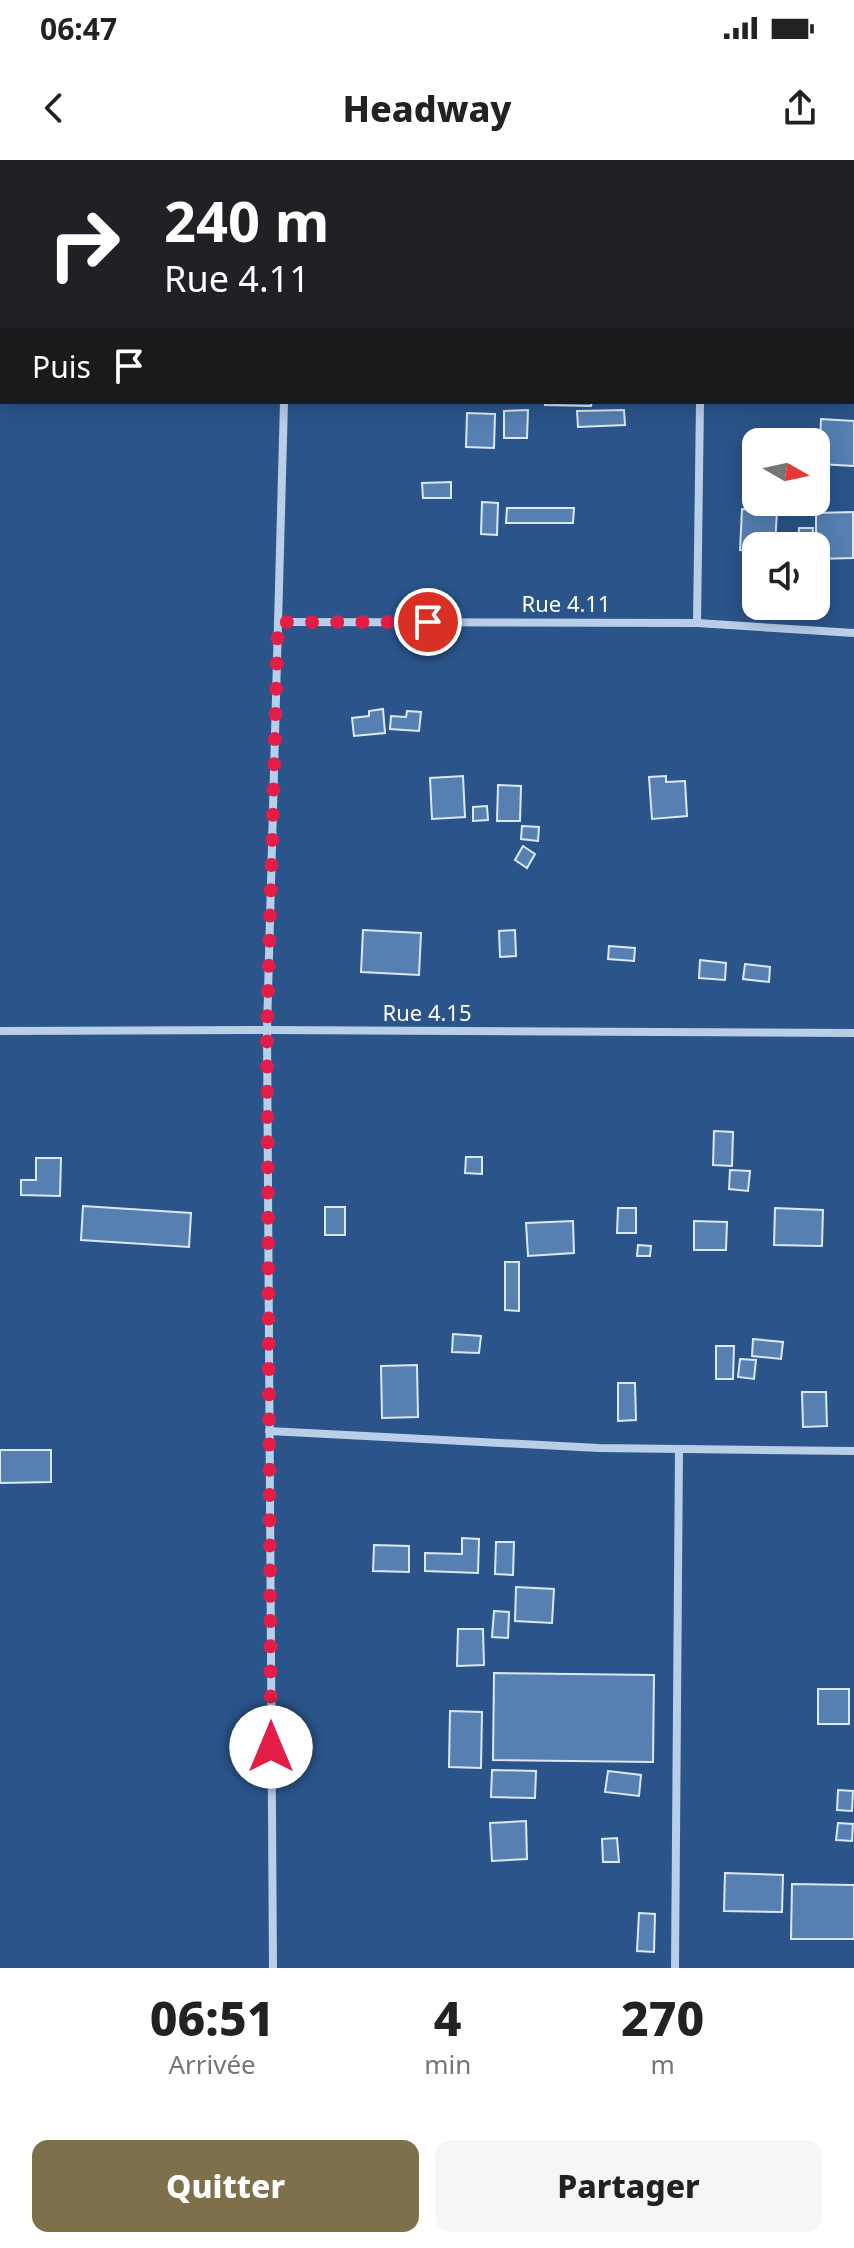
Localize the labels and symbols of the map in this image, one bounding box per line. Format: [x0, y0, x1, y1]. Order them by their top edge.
north arrow [742, 428, 830, 516]
pin [394, 588, 462, 656]
street label: Rue 4.11 [521, 588, 611, 618]
street label: Rue 4.15 [382, 997, 472, 1027]
position arrow [229, 1705, 313, 1789]

